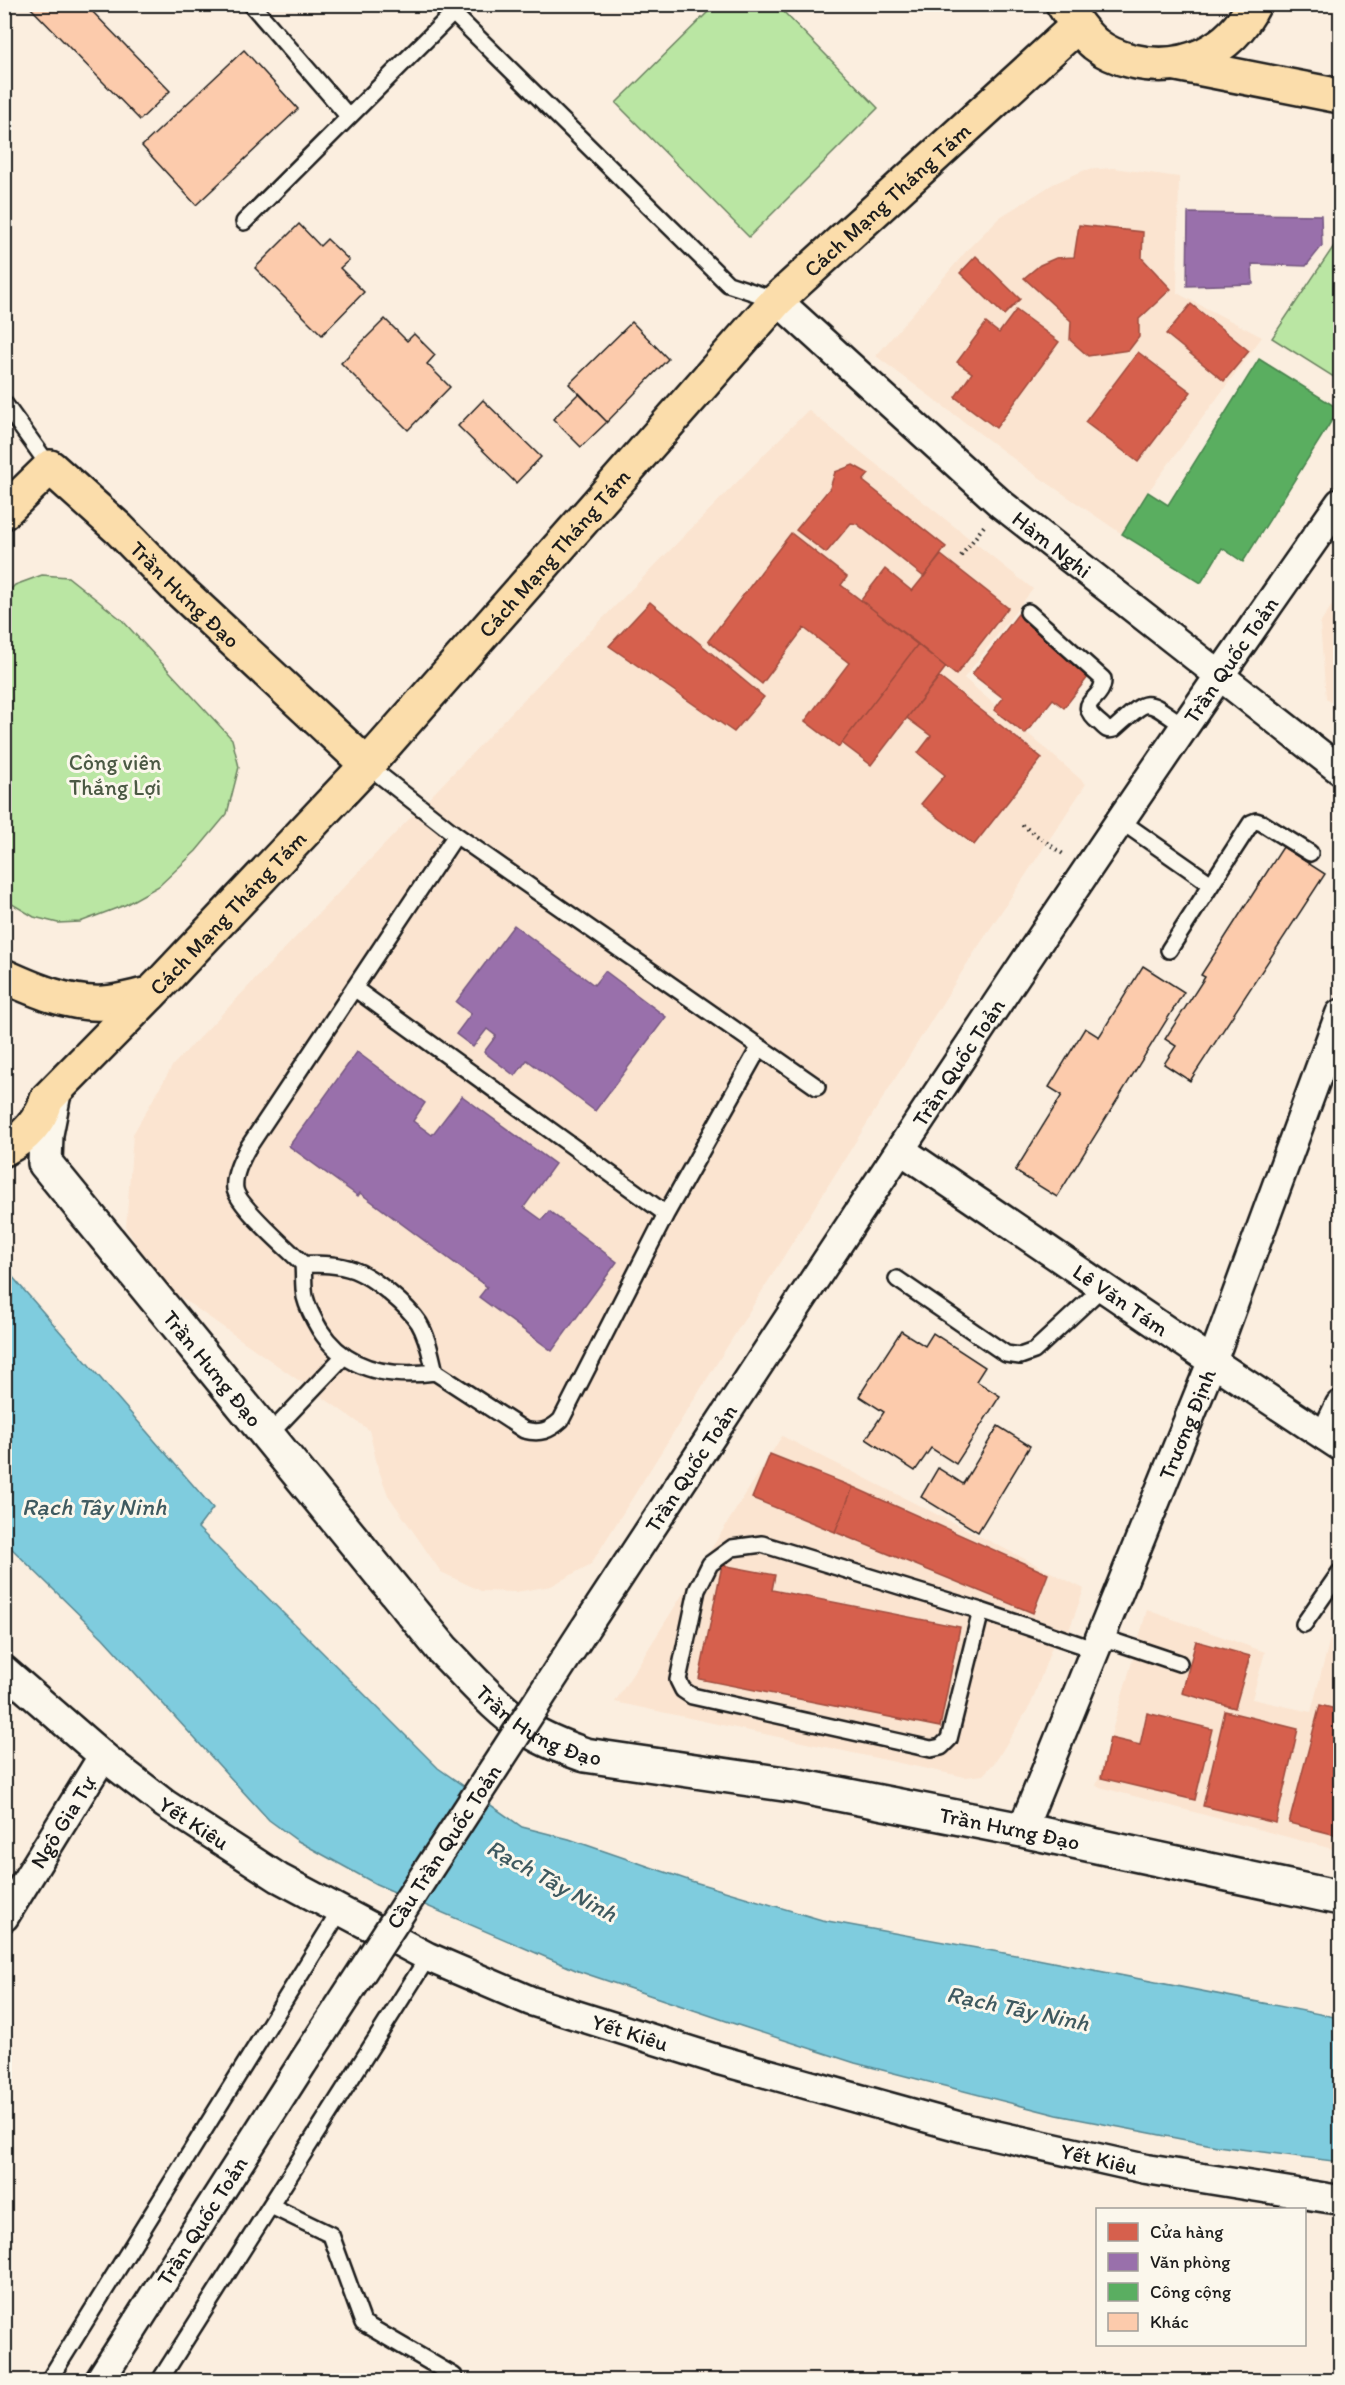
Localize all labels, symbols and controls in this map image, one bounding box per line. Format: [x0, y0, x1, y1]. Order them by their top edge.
street label: Cách Mạng Tháng Tám [798, 116, 976, 283]
street label: Cách Mạng Tháng Tám [472, 462, 636, 643]
street label: Hàm Nghi [1007, 505, 1097, 584]
street label: Trần Hưng Đạo [124, 535, 246, 653]
street label: Trần Quốc Toản [1177, 591, 1284, 728]
park label: Công viên Thắng Lợi [69, 749, 162, 801]
street label: Cách Mạng Tháng Tám [143, 824, 312, 1001]
street label: Trần Quốc Toản [906, 992, 1011, 1131]
street label: Lê Văn Tám [1068, 1258, 1174, 1342]
street label: Trần Hưng Đạo [157, 1305, 268, 1432]
street label: Trương Định [1152, 1365, 1221, 1484]
street label: Trần Quốc Toản [639, 1398, 743, 1537]
water label: Rạch Tây Ninh [22, 1492, 167, 1521]
street label: Trần Hưng Đạo [470, 1679, 603, 1771]
street label: Cầu Trần Quốc Toản [380, 1758, 507, 1934]
street label: Ngô Gia Tự [24, 1770, 101, 1873]
street label: Yết Kiêu [154, 1790, 234, 1855]
street label: Trần Hưng Đạo [937, 1801, 1082, 1856]
water label: Rạch Tây Ninh [482, 1832, 623, 1928]
water label: Rạch Tây Ninh [944, 1979, 1092, 2037]
street label: Yết Kiêu [589, 2007, 672, 2057]
street label: Yết Kiêu [1058, 2137, 1140, 2180]
street label: Trần Quốc Toản [150, 2151, 253, 2291]
legend [1096, 2208, 1306, 2346]
text: Cửa hàng [1150, 2221, 1224, 2243]
text: Văn phòng [1150, 2251, 1231, 2273]
text: Công cộng [1150, 2281, 1232, 2303]
text: Khác [1150, 2311, 1189, 2333]

